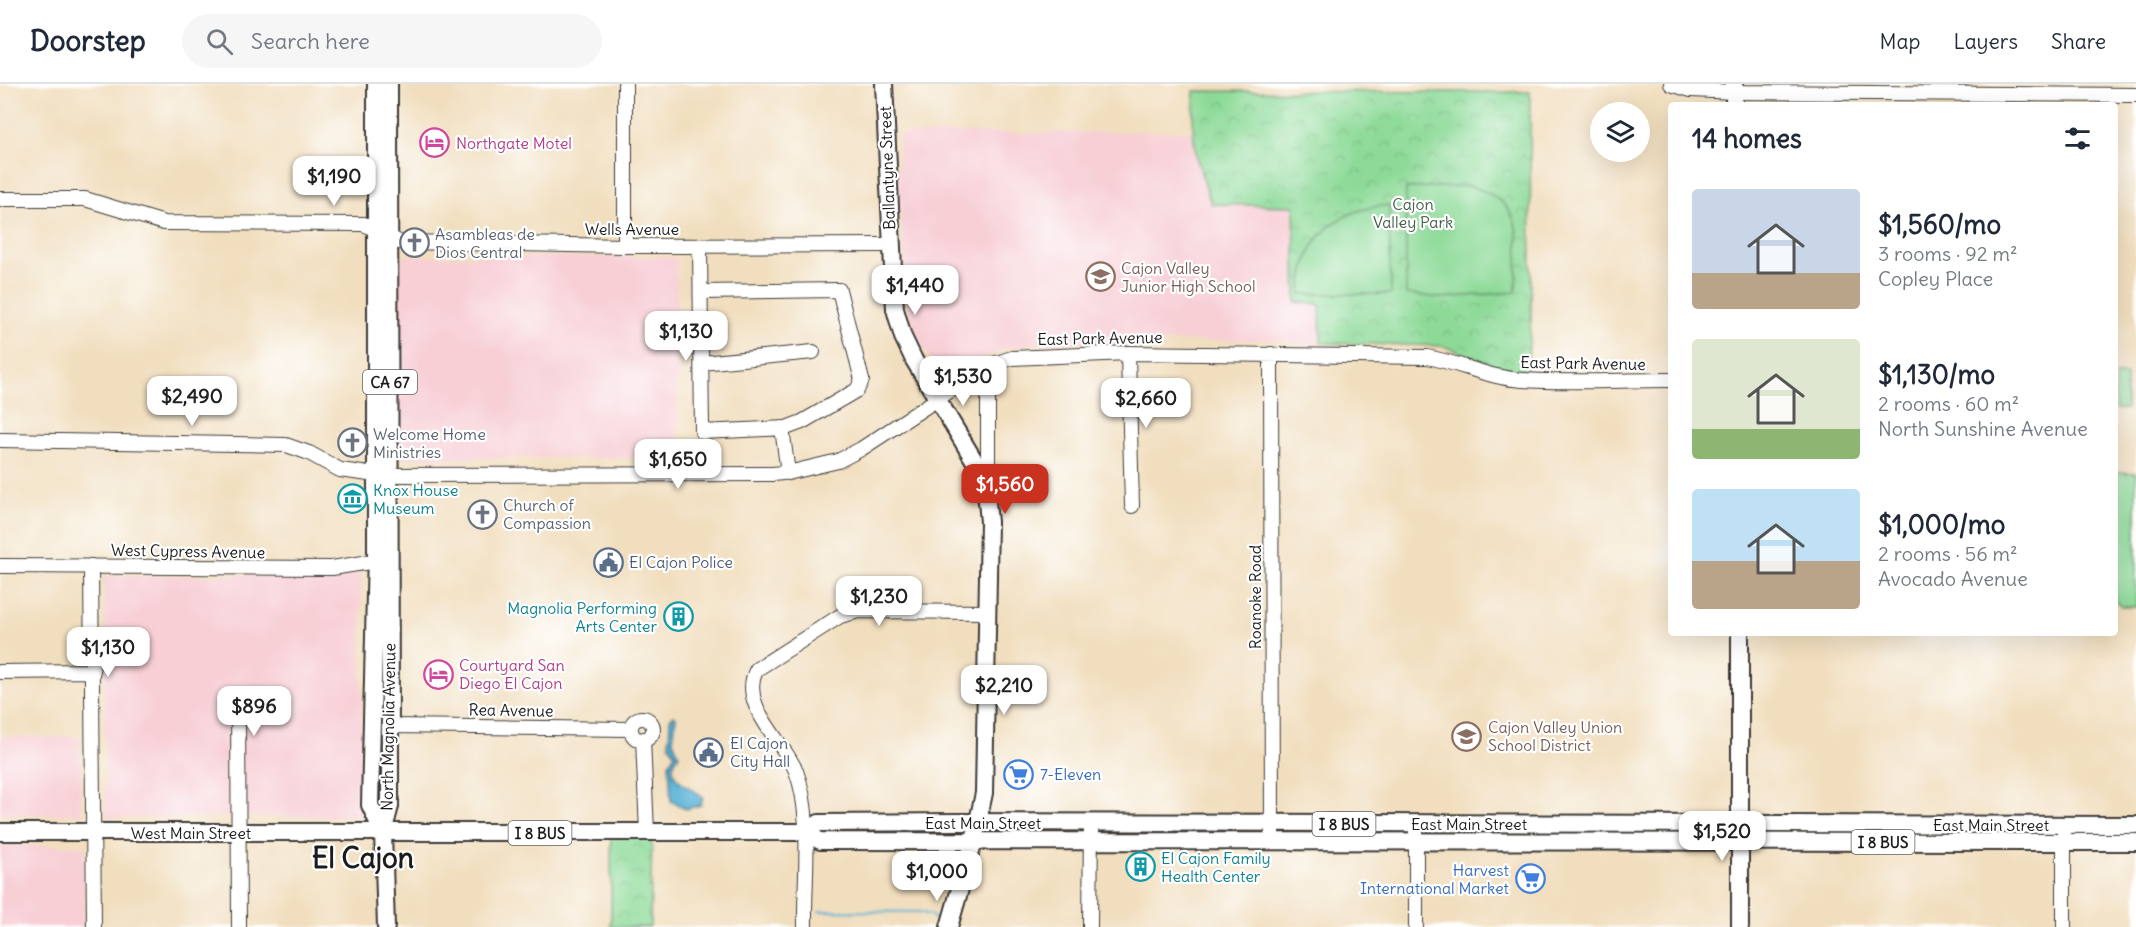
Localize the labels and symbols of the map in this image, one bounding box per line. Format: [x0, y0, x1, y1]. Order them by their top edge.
street label: Ballantyne Street [875, 105, 899, 230]
hotel icon: Northgate Motel [419, 127, 451, 159]
place label: Northgate Motel [456, 133, 572, 153]
pin: $1,190 [285, 156, 383, 207]
park label: Cajon Valley Park [1373, 194, 1453, 232]
street label: Wells Avenue [585, 219, 679, 239]
place label: Asambleas de Dios Central [435, 224, 535, 262]
church icon: Asambleas de Dios Central [398, 227, 430, 259]
place label: Cajon Valley Junior High School [1121, 258, 1256, 296]
school or university icon: Cajon Valley Junior High School [1084, 261, 1116, 293]
pin: $1,440 [866, 265, 964, 316]
pin: $1,130 [637, 311, 735, 362]
street label: East Park Avenue [1037, 327, 1163, 349]
street label: East Park Avenue [1520, 352, 1646, 374]
pin: $1,530 [914, 356, 1012, 407]
road number: CA 67 [363, 370, 417, 394]
pin: $2,490 [143, 376, 241, 427]
pin: $2,660 [1097, 378, 1195, 429]
place label: Welcome Home Ministries [373, 424, 486, 462]
church icon: Welcome Home Ministries [336, 427, 368, 459]
pin: $1,650 [629, 439, 727, 490]
pin: $1,560 [956, 464, 1054, 515]
place label: Knox House Museum [373, 480, 458, 518]
museum icon: Knox House Museum [336, 483, 368, 515]
place label: Church of Compassion [503, 495, 591, 533]
church icon: Church of Compassion [466, 498, 498, 530]
street label: West Cypress Avenue [111, 540, 265, 562]
street label: Roanoke Road [1245, 545, 1265, 649]
public building icon: El Cajon Police [592, 546, 624, 578]
place label: El Cajon Police [629, 552, 733, 572]
pin: $1,230 [830, 576, 928, 627]
place label: Magnolia Performing Arts Center [507, 598, 657, 636]
building icon: Magnolia Performing Arts Center [662, 601, 694, 633]
pin: $1,130 [59, 627, 157, 678]
street label: North Magnolia Avenue [377, 643, 399, 811]
place label: Courtyard San Diego El Cajon [459, 655, 565, 693]
hotel icon: Courtyard San Diego El Cajon [422, 658, 454, 690]
pin: $2,210 [955, 665, 1053, 716]
pin: $896 [218, 686, 290, 737]
street label: Rea Avenue [468, 699, 554, 721]
place label: Cajon Valley Union School District [1488, 717, 1622, 755]
school or university icon: Cajon Valley Union School District [1451, 720, 1483, 752]
place label: El Cajon City Hall [730, 733, 790, 771]
public building icon: El Cajon City Hall [693, 736, 725, 768]
supermarket icon: 7-Eleven [1003, 758, 1035, 790]
place label: 7-Eleven [1040, 764, 1101, 784]
pin: $1,520 [1673, 811, 1771, 862]
road number: I 8 BUS [1312, 812, 1376, 836]
street label: East Main Street [925, 813, 1042, 833]
street label: East Main Street [1411, 814, 1528, 834]
street label: East Main Street [1933, 815, 2050, 835]
road number: I 8 BUS [508, 821, 572, 845]
street label: West Main Street [131, 823, 252, 843]
road number: I 8 BUS [1852, 830, 1914, 854]
district label: El Cajon [312, 840, 414, 876]
place label: El Cajon Family Health Center [1161, 848, 1271, 886]
pin: $1,000 [888, 851, 986, 902]
building icon: El Cajon Family Health Center [1124, 851, 1156, 883]
place label: Harvest International Market [1360, 860, 1510, 898]
supermarket icon: Harvest International Market [1514, 863, 1546, 895]

